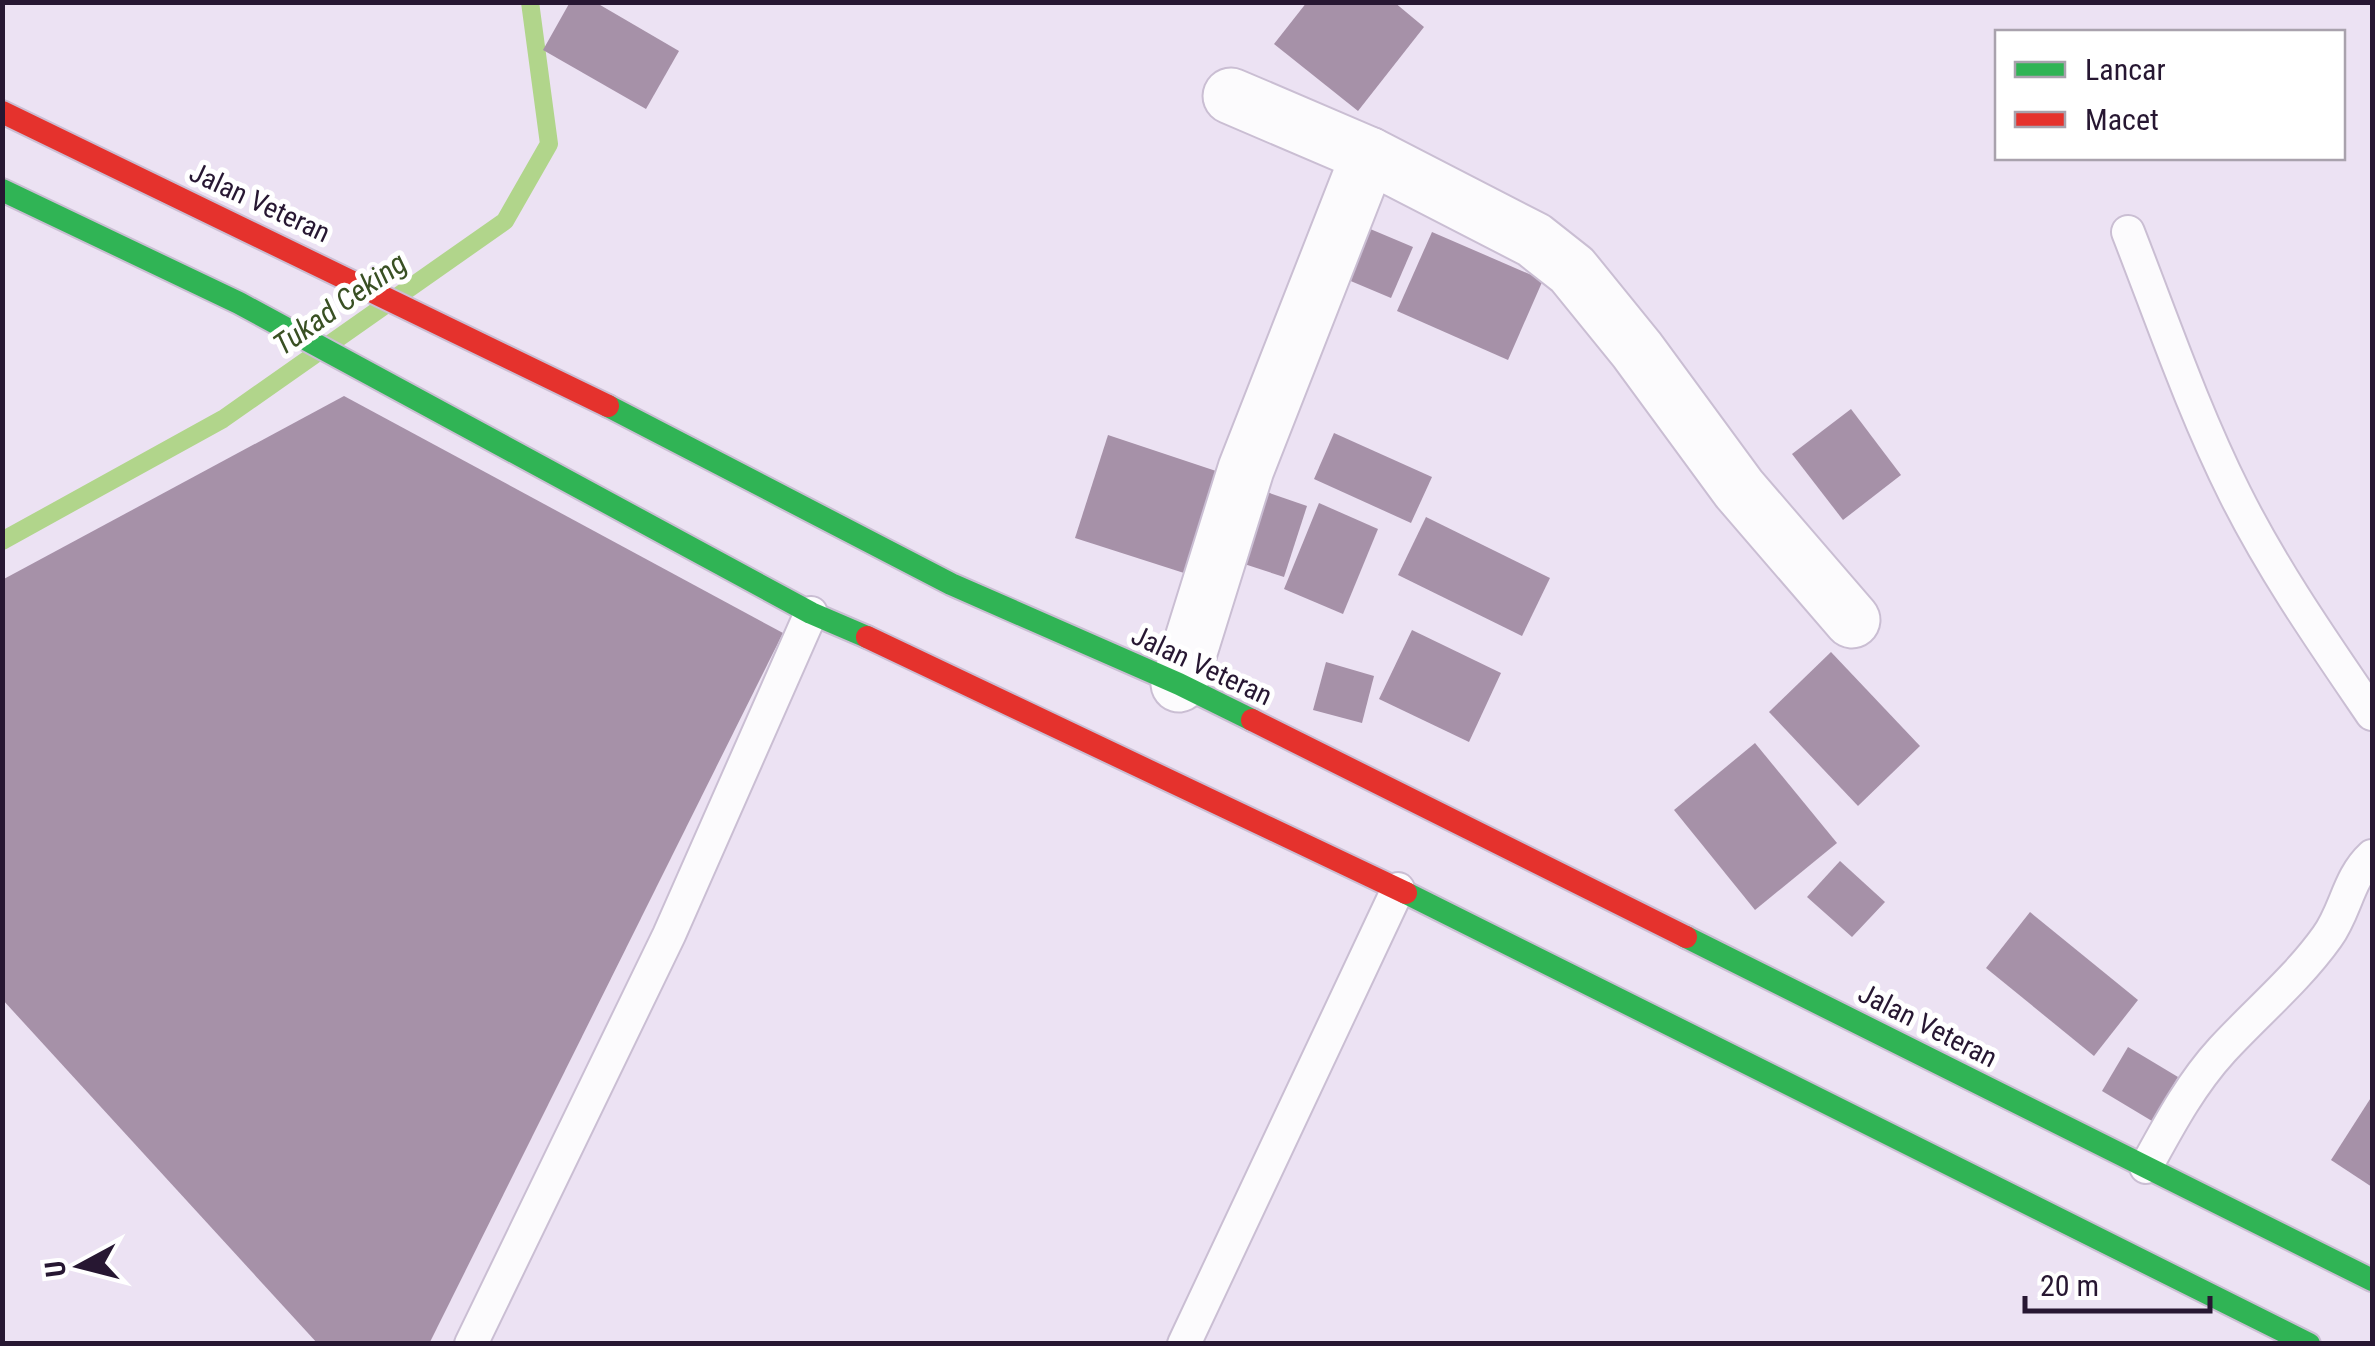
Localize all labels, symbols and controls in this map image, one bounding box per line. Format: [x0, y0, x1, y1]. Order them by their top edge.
legend [1995, 30, 2345, 160]
text: Lancar [2085, 52, 2166, 87]
text: Macet [2085, 102, 2159, 137]
street label: Jalan Veteran [184, 156, 335, 249]
water label: Tukad Ceking [266, 245, 413, 362]
street label: Jalan Veteran [1126, 619, 1277, 712]
street label: Jalan Veteran [1853, 976, 2003, 1075]
north arrow [30, 1216, 130, 1316]
scale bar [2025, 1251, 2210, 1313]
text: U [38, 1259, 73, 1279]
text: 20 m [2040, 1268, 2099, 1303]

